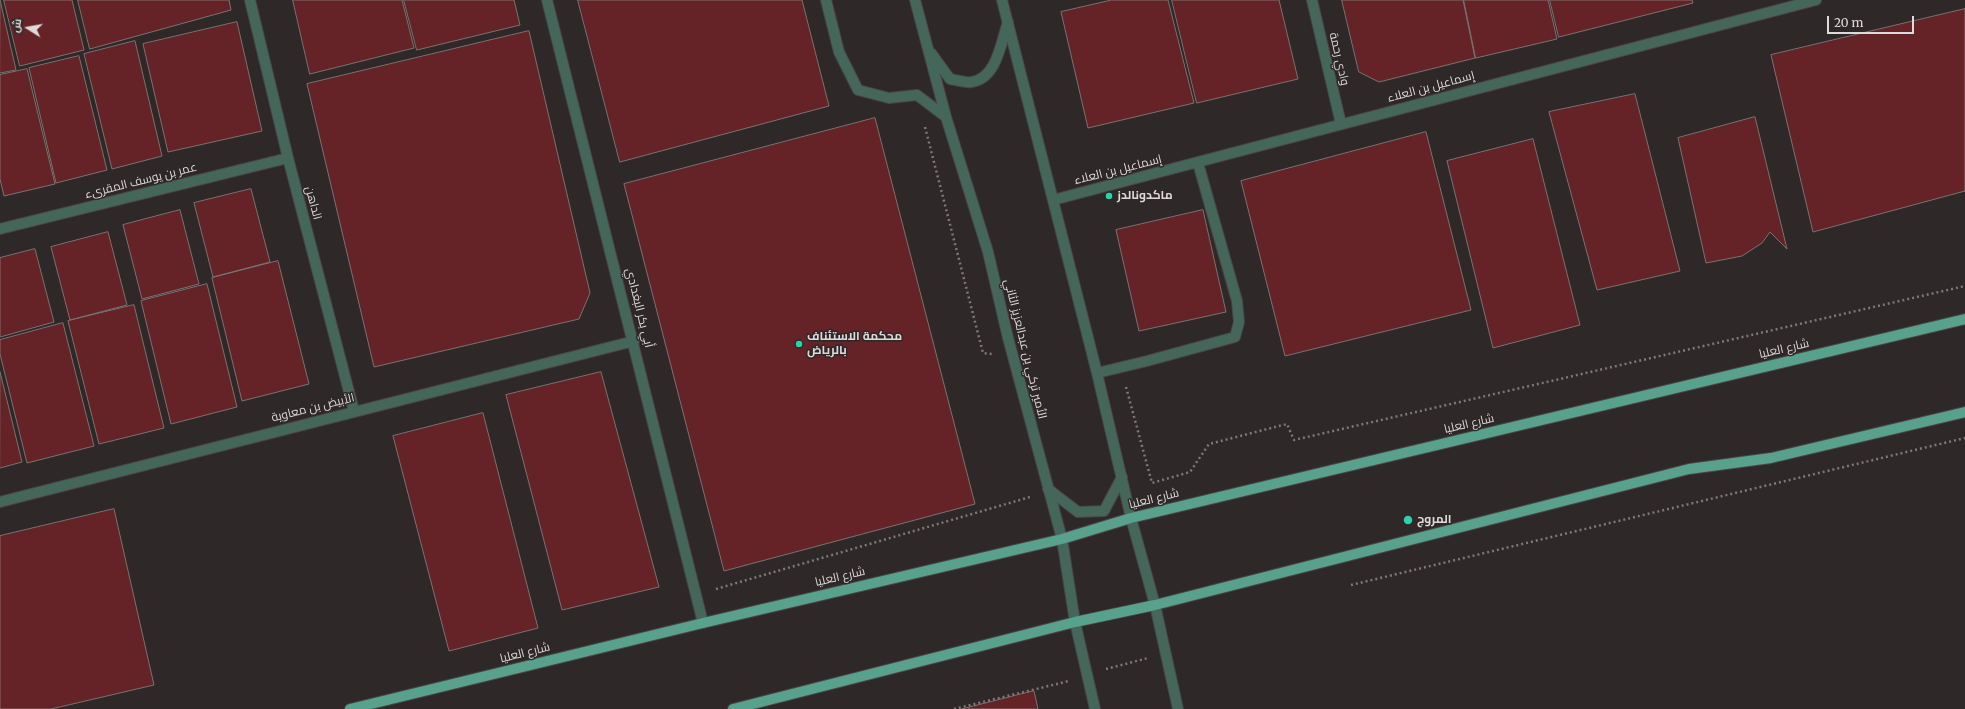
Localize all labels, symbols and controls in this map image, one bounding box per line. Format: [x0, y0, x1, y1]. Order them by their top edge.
north arrow [8, 8, 48, 48]
scale bar [1829, 8, 1916, 34]
text: 20 m [1834, 15, 1863, 30]
text: ش [8, 17, 24, 34]
street label: وادي رحمة [1326, 31, 1352, 87]
street label: إسماعيل بن العلاء [1386, 68, 1476, 106]
street label: إسماعيل بن العلاء [1073, 152, 1163, 188]
street label: عمر بن يوسف المقرىء [84, 160, 198, 202]
street label: الداهن [302, 185, 324, 221]
place label: ماكدونالدز [1117, 189, 1173, 203]
marker: ماكدونالدز [1104, 191, 1114, 201]
street label: أبي بكر البغدادي [622, 267, 656, 349]
street label: الأمير تركي بن عبدالعزيز الثاني [1001, 278, 1049, 420]
place label: محكمة الاستئناف بالرياض [807, 330, 902, 358]
street label: شارع العليا [1758, 336, 1810, 362]
marker: محكمة الاستئناف بالرياض [794, 339, 804, 349]
street label: الأبيض بن معاوية [270, 391, 356, 425]
street label: شارع العليا [1443, 411, 1495, 437]
street label: شارع العليا [1128, 486, 1180, 512]
place label: المروج [1417, 513, 1452, 527]
marker: المروج [1402, 514, 1414, 526]
street label: شارع العليا [814, 564, 866, 590]
street label: شارع العليا [499, 640, 551, 666]

